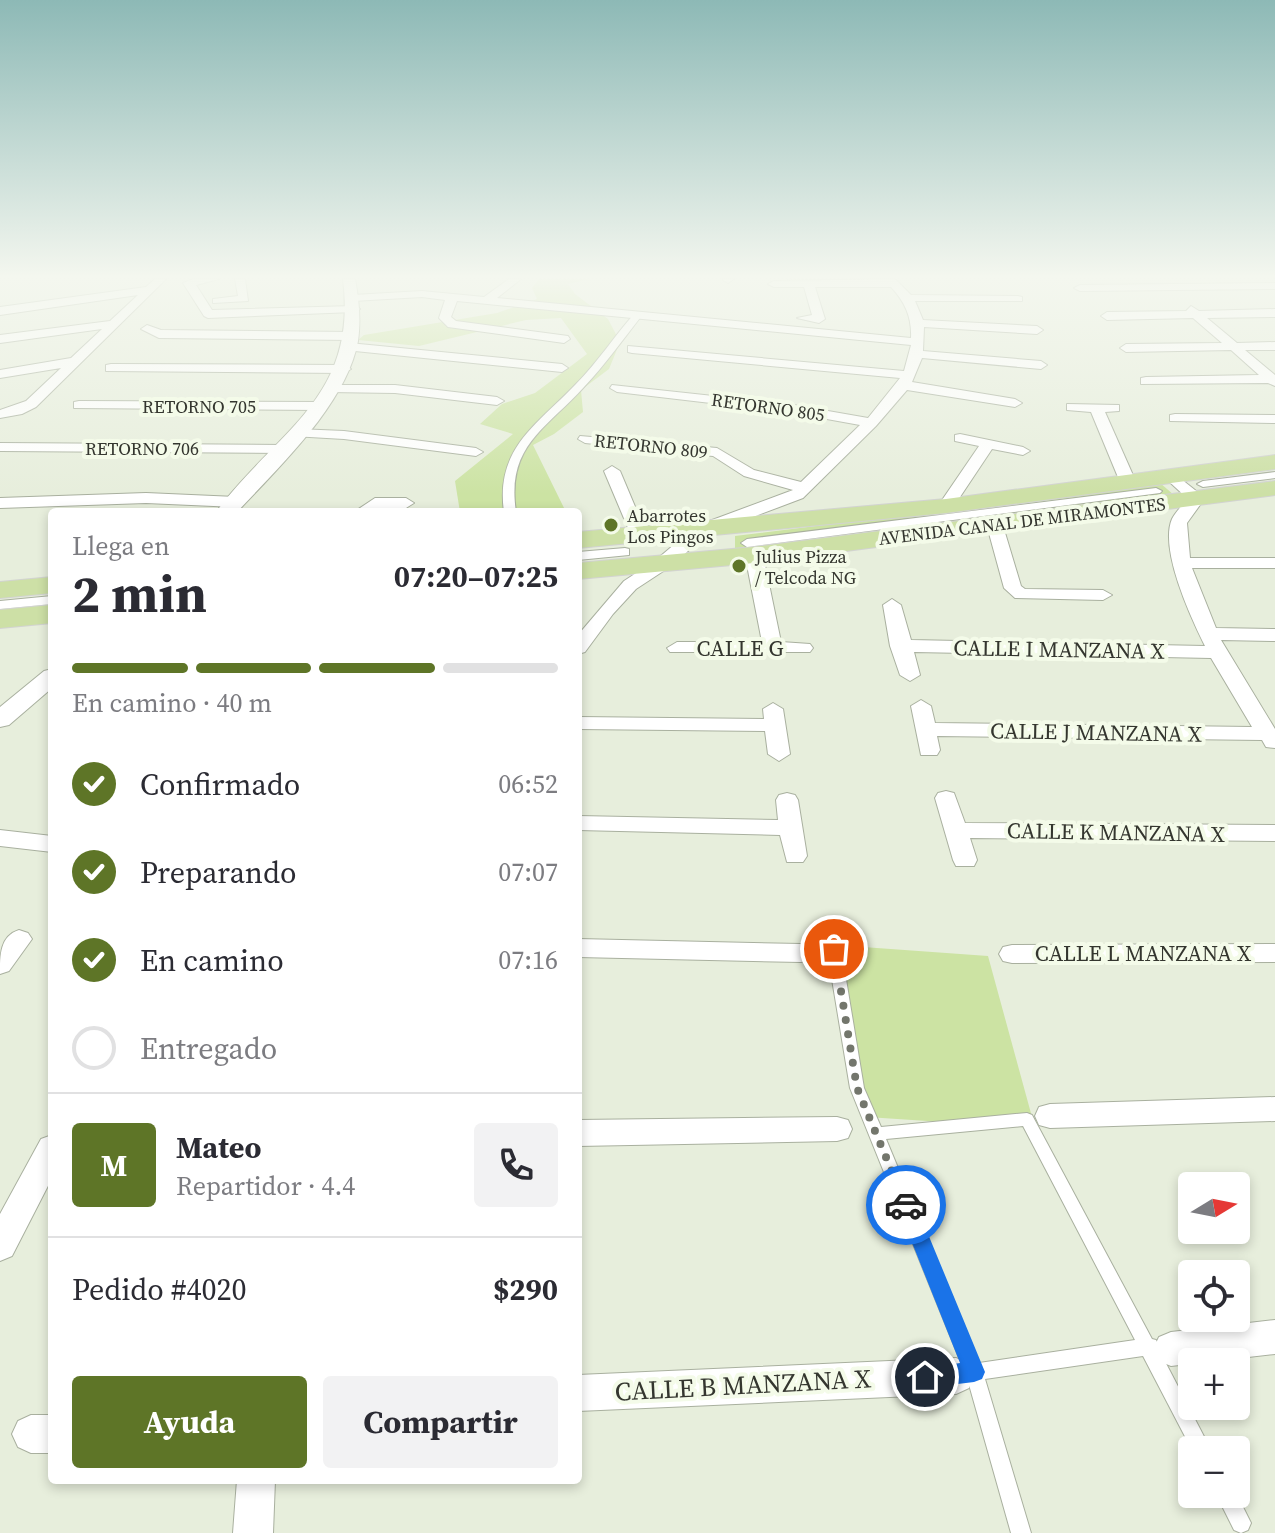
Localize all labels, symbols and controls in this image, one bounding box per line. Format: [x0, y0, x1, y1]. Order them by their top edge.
street label: RETORNO 805 [710, 387, 826, 427]
street label: RETORNO 705 [142, 394, 256, 419]
street label: RETORNO 809 [593, 428, 709, 464]
street label: RETORNO 706 [85, 436, 199, 461]
street label: AVENIDA CANAL DE MIRAMONTES [877, 491, 1167, 551]
place label: Abarrotes Los Pingos [627, 503, 714, 549]
marker: Abarrotes Los Pingos [602, 516, 620, 534]
text: Llega en [72, 528, 170, 564]
place label: Julius Pizza / Telcoda NG [754, 544, 856, 590]
text: 07:20–07:25 [394, 556, 558, 597]
marker: Julius Pizza / Telcoda NG [730, 557, 748, 575]
text: 2 min [72, 558, 207, 629]
street label: CALLE I MANZANA X [953, 632, 1166, 666]
street label: CALLE G [696, 633, 784, 663]
text: En camino · 40 m [72, 685, 272, 721]
street label: CALLE J MANZANA X [990, 715, 1203, 749]
icon: check [72, 762, 116, 806]
text: Confirmado [140, 764, 300, 805]
text: 06:52 [498, 766, 558, 802]
street label: CALLE K MANZANA X [1007, 815, 1226, 849]
icon: check [72, 850, 116, 894]
text: Preparando [140, 852, 297, 893]
text: 07:07 [498, 854, 558, 890]
pin [800, 915, 868, 983]
icon: bag [812, 927, 856, 971]
icon: check [72, 938, 116, 982]
street label: CALLE L MANZANA X [1035, 938, 1252, 968]
text: En camino [140, 940, 284, 981]
text: 07:16 [498, 942, 558, 978]
text: Entregado [140, 1028, 277, 1069]
button: phone [474, 1123, 558, 1207]
text: Mateo [176, 1127, 261, 1168]
text: M [101, 1145, 127, 1186]
courier [866, 1165, 946, 1245]
text: Repartidor · 4.4 [176, 1168, 355, 1204]
north arrow [1178, 1172, 1250, 1244]
map controls [1178, 1172, 1250, 1508]
icon: car [884, 1183, 928, 1227]
button: locate [1178, 1260, 1250, 1332]
text: Pedido #4020 [72, 1269, 247, 1310]
text: $290 [493, 1269, 558, 1310]
pin [891, 1343, 959, 1411]
button: + [1178, 1348, 1250, 1420]
icon: home [903, 1355, 947, 1399]
street label: CALLE B MANZANA X [614, 1360, 872, 1410]
button: Ayuda [72, 1376, 307, 1468]
button: Compartir [323, 1376, 558, 1468]
button: − [1178, 1436, 1250, 1508]

